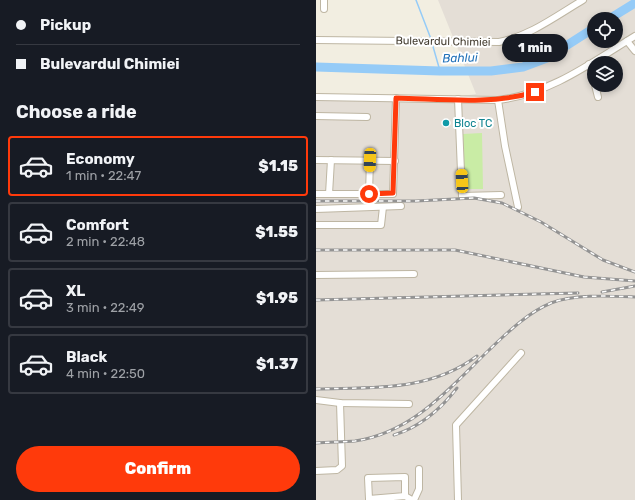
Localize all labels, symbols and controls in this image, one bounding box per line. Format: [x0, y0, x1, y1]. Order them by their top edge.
map controls [587, 12, 623, 92]
button: locate [587, 12, 623, 48]
text: Pickup [40, 16, 91, 34]
street label: Bulevardul Chimiei [395, 34, 491, 49]
callout: 1 min [502, 34, 568, 62]
text: 1 min [518, 40, 552, 55]
water label: Bahlui [442, 50, 479, 66]
text: Bulevardul Chimiei [40, 55, 180, 73]
button: layers [587, 56, 623, 92]
route end [526, 83, 544, 101]
text: Choose a ride [16, 101, 137, 123]
place label: Bloc TC [454, 117, 492, 130]
marker: Bloc TC [441, 118, 451, 128]
icon: car [18, 148, 54, 184]
car [364, 148, 376, 172]
text: Economy [66, 150, 135, 168]
text: $1.15 [258, 157, 298, 175]
text: 1 min · 22:47 [66, 168, 141, 183]
car [455, 169, 469, 193]
route start [360, 185, 378, 203]
icon: car [18, 214, 54, 250]
text: Comfort [66, 216, 129, 234]
text: $1.55 [255, 223, 298, 241]
text: 2 min · 22:48 [66, 234, 145, 249]
icon: car [18, 280, 54, 316]
text: XL [66, 282, 85, 300]
text: $1.95 [256, 289, 298, 307]
text: 3 min · 22:49 [66, 300, 145, 315]
icon: car [18, 346, 54, 382]
text: Black [66, 348, 107, 366]
text: $1.37 [256, 355, 298, 373]
text: 4 min · 22:50 [66, 366, 145, 381]
button: Confirm [16, 446, 300, 492]

